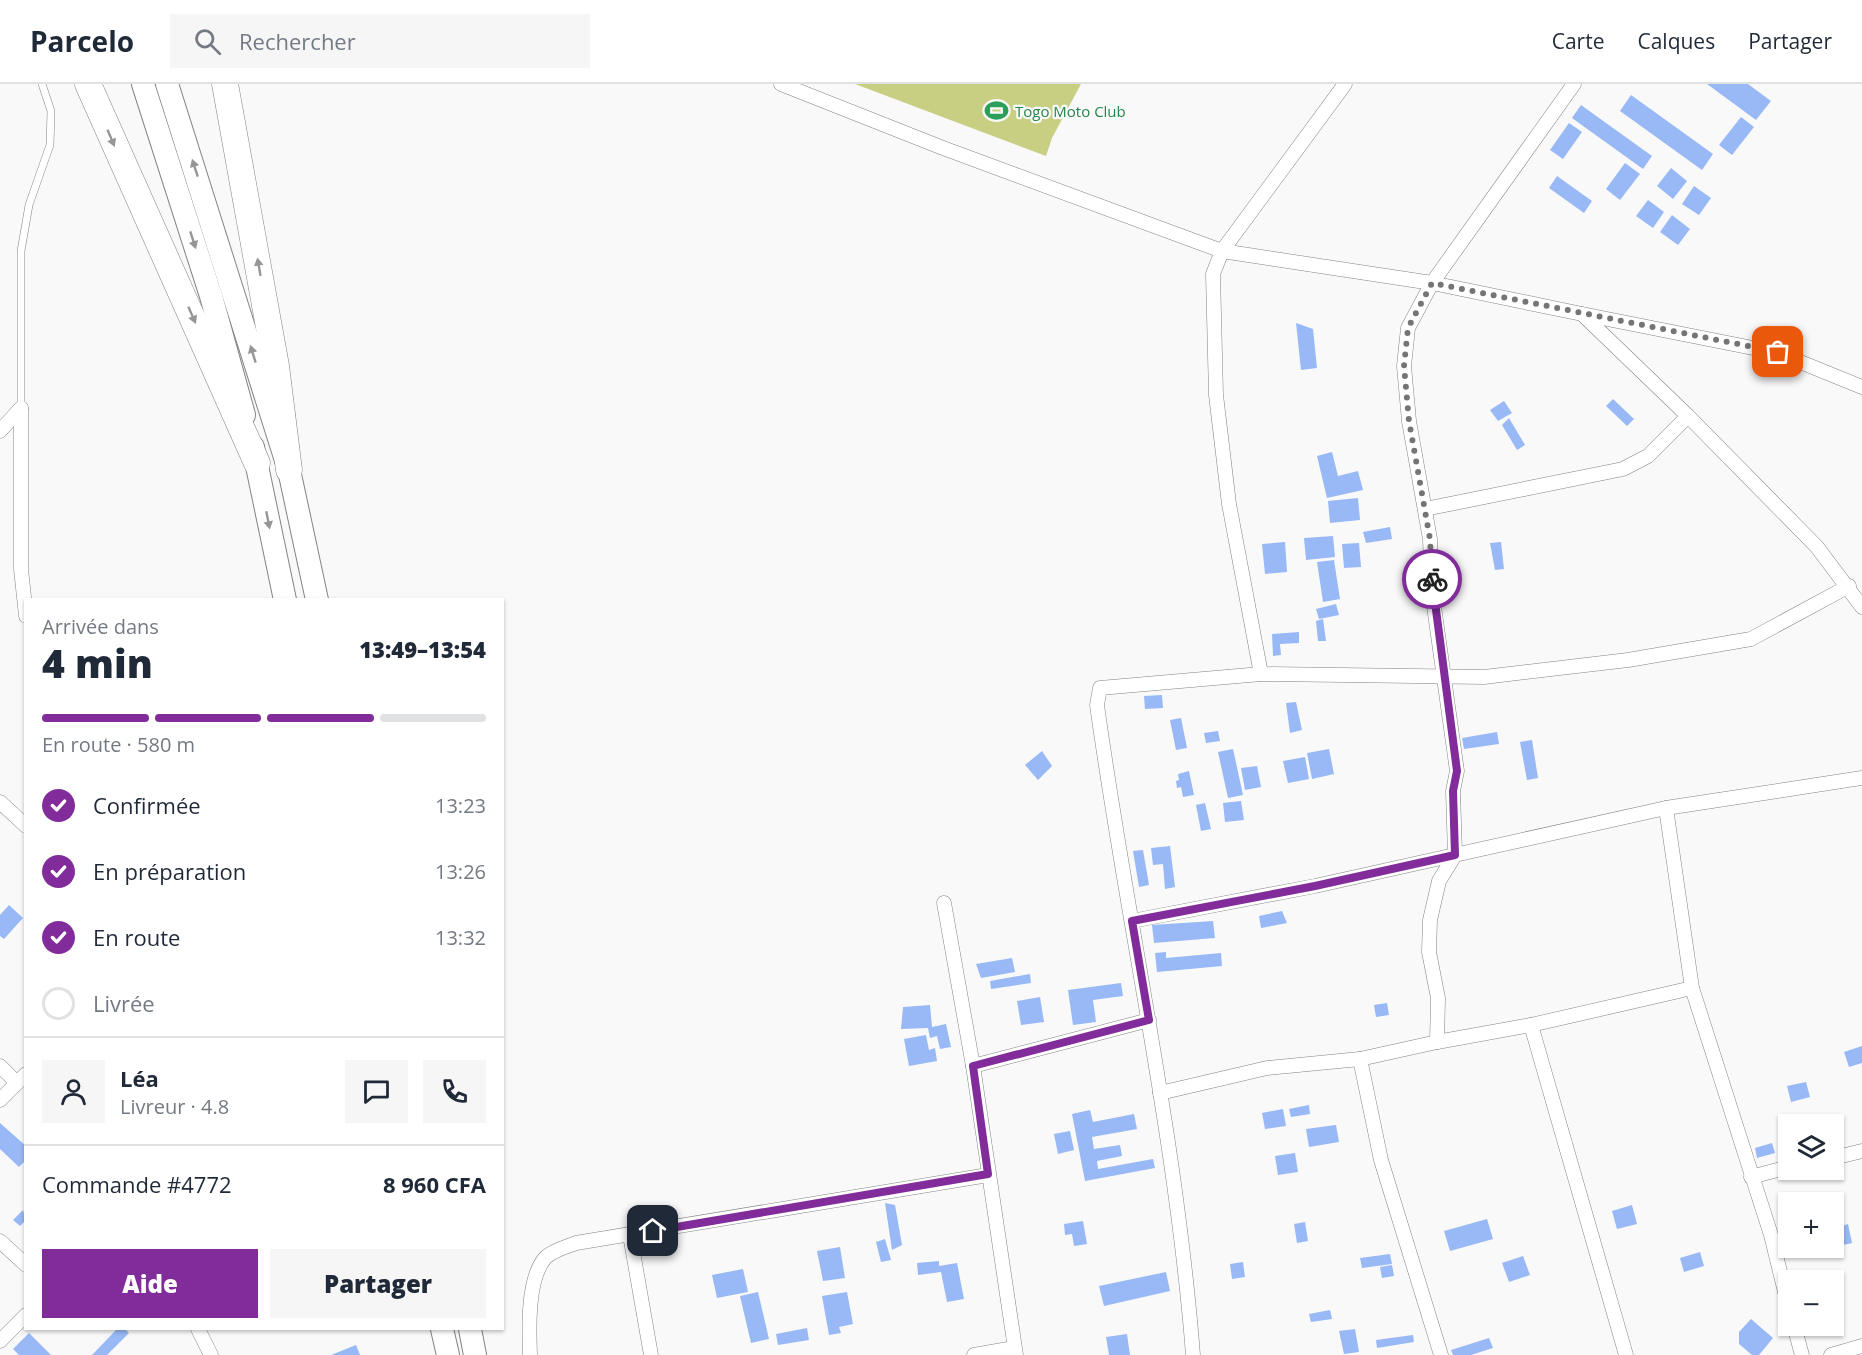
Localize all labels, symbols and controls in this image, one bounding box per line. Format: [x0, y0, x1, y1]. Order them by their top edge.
search box [170, 14, 590, 68]
text: Parcelo [30, 22, 134, 60]
icon: search [191, 25, 224, 58]
text: Rechercher [239, 26, 356, 56]
text: Carte [1552, 27, 1604, 55]
text: Calques [1637, 27, 1715, 55]
text: Partager [1748, 27, 1832, 55]
sports icon: Togo Moto Club [984, 98, 1010, 124]
place label: Togo Moto Club [1015, 101, 1126, 121]
one-way arrow [107, 129, 116, 147]
one-way arrow [189, 159, 199, 177]
one-way arrow [189, 231, 198, 249]
one-way arrow [254, 257, 263, 276]
one-way arrow [187, 307, 196, 324]
pin [1752, 326, 1803, 377]
icon: bag [1761, 335, 1794, 368]
one-way arrow [248, 345, 257, 363]
one-way arrow [264, 511, 273, 530]
courier [1402, 549, 1462, 609]
icon: bike [1416, 563, 1449, 596]
text: Arrivée dans [42, 613, 159, 640]
text: 13:49–13:54 [359, 634, 486, 664]
text: 4 min [42, 636, 153, 689]
text: En route · 580 m [42, 731, 195, 758]
icon: check [42, 789, 75, 822]
text: Confirmée [93, 790, 201, 820]
text: 13:23 [435, 792, 486, 819]
icon: check [42, 855, 75, 888]
text: En préparation [93, 856, 246, 886]
text: 13:26 [435, 858, 486, 885]
icon: check [42, 921, 75, 954]
text: En route [93, 922, 180, 952]
text: 13:32 [435, 924, 486, 951]
text: Livrée [93, 988, 155, 1018]
button: person [42, 1060, 105, 1123]
button: chat [345, 1060, 408, 1123]
button: phone [423, 1060, 486, 1123]
text: Léa [120, 1063, 159, 1093]
text: Livreur · 4.8 [120, 1093, 229, 1120]
map controls [1778, 1114, 1844, 1336]
button: layers [1778, 1114, 1844, 1180]
text: Commande #4772 [42, 1169, 232, 1199]
text: 8 960 CFA [383, 1169, 486, 1199]
button: + [1778, 1192, 1844, 1258]
pin [627, 1205, 678, 1256]
icon: home [636, 1214, 669, 1247]
button: Aide [42, 1249, 258, 1318]
button: Partager [270, 1249, 486, 1318]
button: − [1778, 1270, 1844, 1336]

